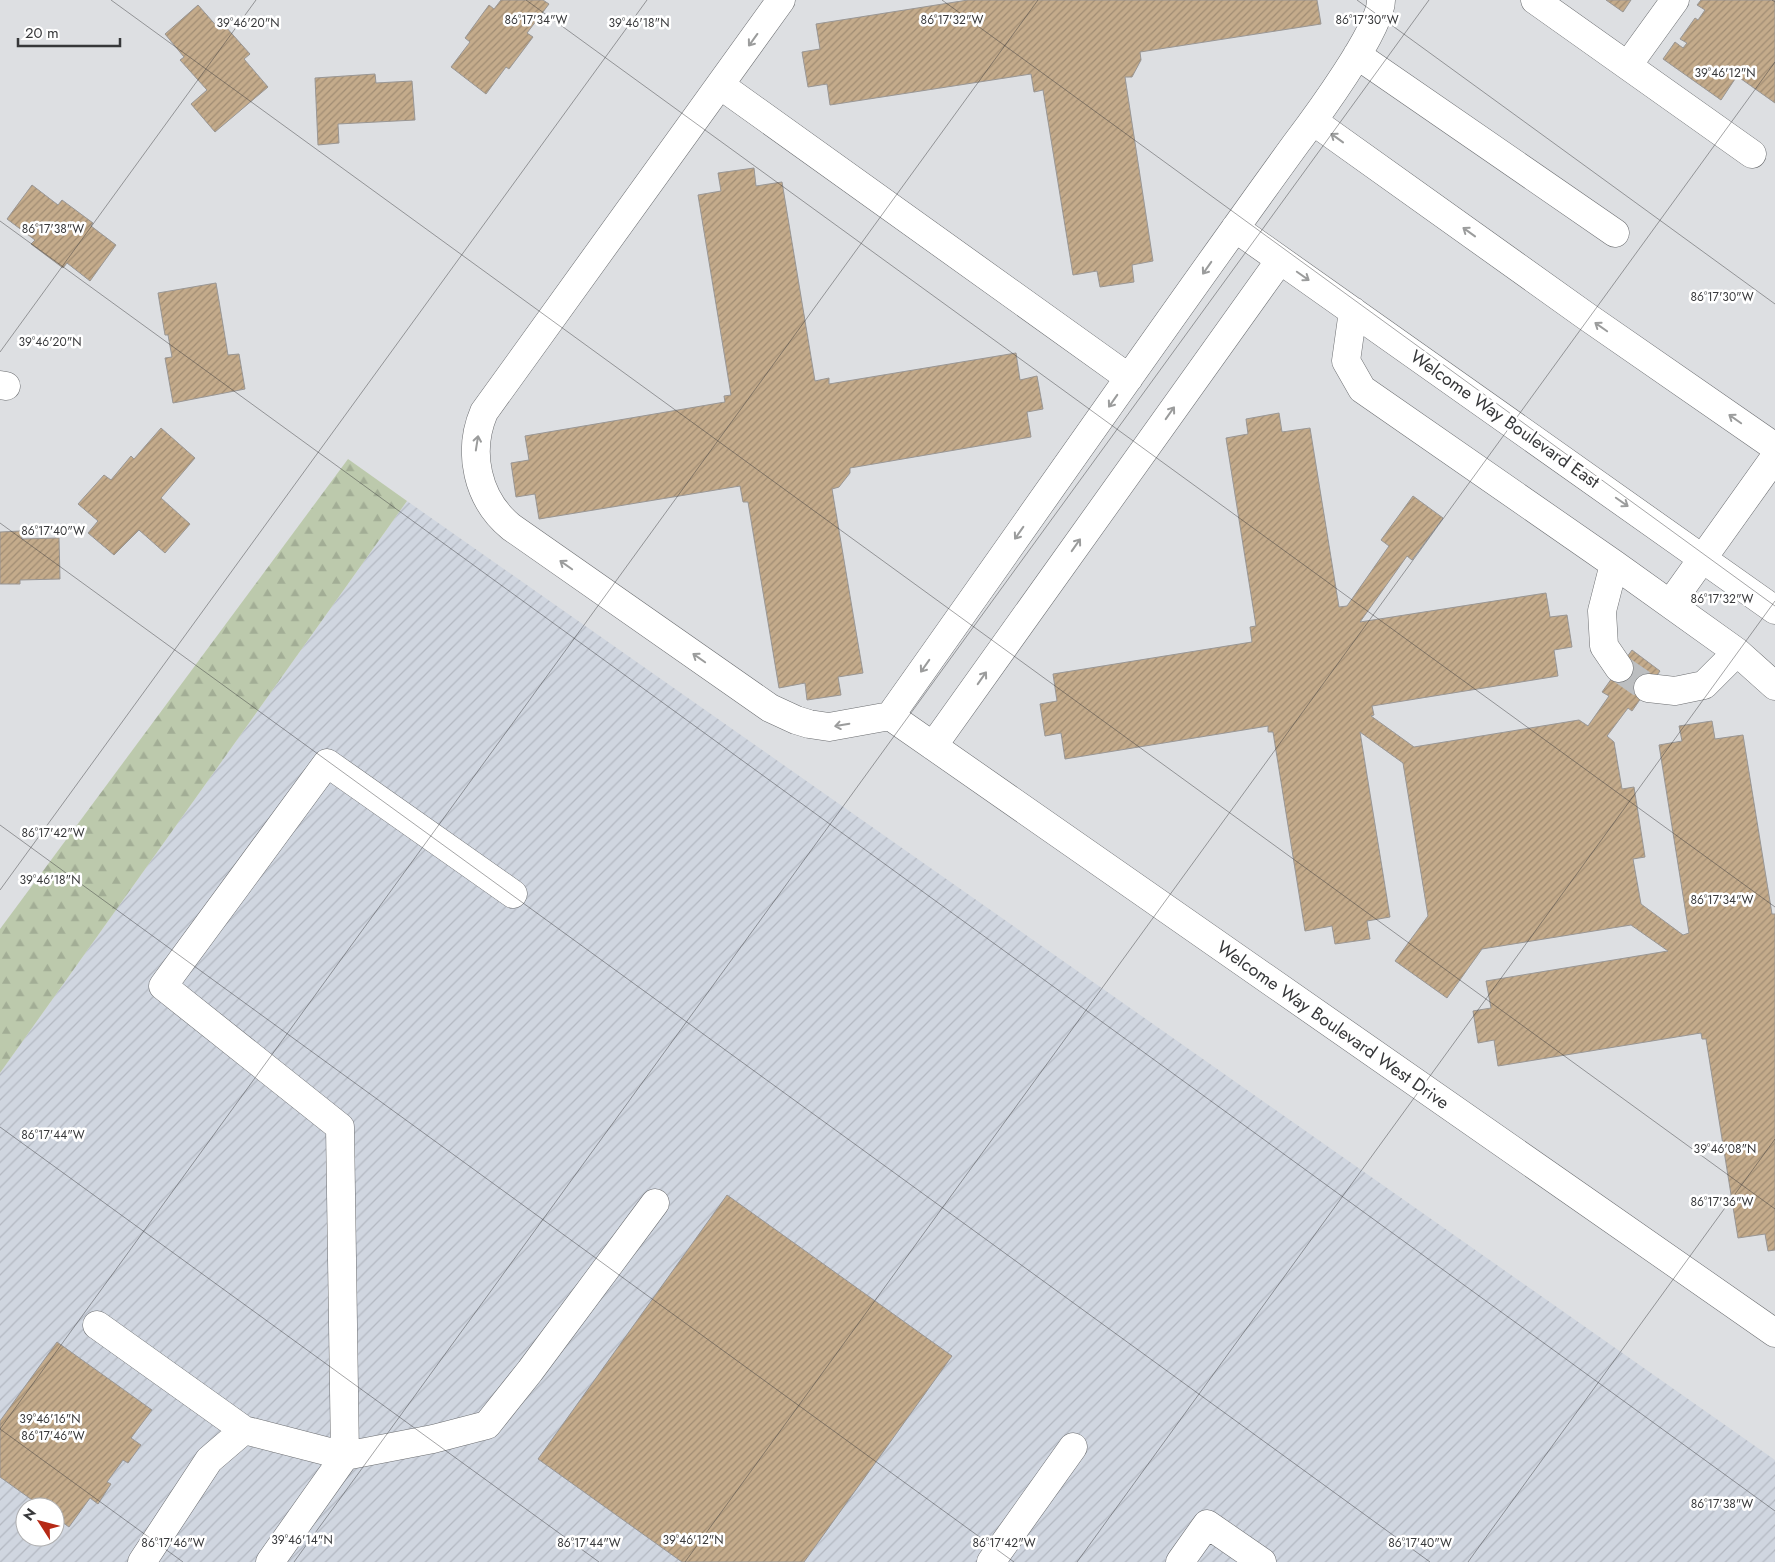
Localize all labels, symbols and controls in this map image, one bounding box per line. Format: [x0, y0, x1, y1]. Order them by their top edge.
text: 86°17'34"W [505, 11, 568, 29]
text: 86°17'32"W [921, 11, 983, 29]
text: 86°17'30"W [1335, 11, 1399, 29]
text: 39°46'20"N [216, 14, 280, 32]
text: 39°46'18"N [609, 14, 669, 32]
scale bar [18, 15, 120, 47]
text: 20 m [25, 22, 59, 44]
one-way arrow [747, 32, 758, 46]
text: 39°46'12"N [1694, 64, 1756, 82]
one-way arrow [1330, 133, 1344, 143]
text: 86°17'38"W [22, 220, 84, 238]
one-way arrow [1462, 227, 1476, 237]
one-way arrow [1202, 261, 1212, 275]
one-way arrow [1296, 271, 1310, 281]
text: 86°17'30"W [1690, 288, 1754, 306]
one-way arrow [1595, 322, 1609, 332]
text: 39°46'20"N [18, 333, 82, 351]
street label: Welcome Way Boulevard East [1405, 344, 1606, 495]
one-way arrow [1108, 393, 1118, 407]
one-way arrow [1165, 407, 1176, 420]
one-way arrow [1728, 414, 1742, 424]
one-way arrow [472, 436, 482, 452]
one-way arrow [1615, 496, 1628, 507]
text: 86°17'40"W [21, 522, 85, 540]
one-way arrow [1014, 526, 1024, 540]
one-way arrow [1071, 538, 1081, 552]
one-way arrow [559, 560, 573, 570]
text: 86°17'32"W [1691, 590, 1753, 608]
one-way arrow [693, 653, 707, 663]
one-way arrow [920, 659, 930, 673]
one-way arrow [977, 671, 987, 685]
one-way arrow [835, 721, 851, 730]
text: 86°17'42"W [21, 824, 85, 842]
text: 39°46'18"N [20, 871, 80, 889]
text: 86°17'34"W [1691, 891, 1754, 909]
street label: Welcome Way Boulevard West Drive [1212, 935, 1454, 1115]
text: 86°17'44"W [21, 1126, 85, 1144]
text: 39°46'08"N [1694, 1140, 1756, 1158]
text: 86°17'36"W [1691, 1193, 1754, 1211]
text: 39°46'16"N [19, 1410, 81, 1428]
text: 86°17'46"W [21, 1427, 85, 1445]
text: 86°17'38"W [1691, 1495, 1753, 1513]
north arrow [15, 1497, 65, 1547]
text: N [18, 1504, 41, 1525]
text: 39°46'14"N [271, 1531, 333, 1549]
text: 39°46'12"N [662, 1531, 724, 1549]
text: 86°17'46"W [141, 1534, 205, 1552]
text: 86°17'44"W [557, 1534, 621, 1552]
text: 86°17'42"W [972, 1534, 1036, 1552]
text: 86°17'40"W [1388, 1534, 1452, 1552]

